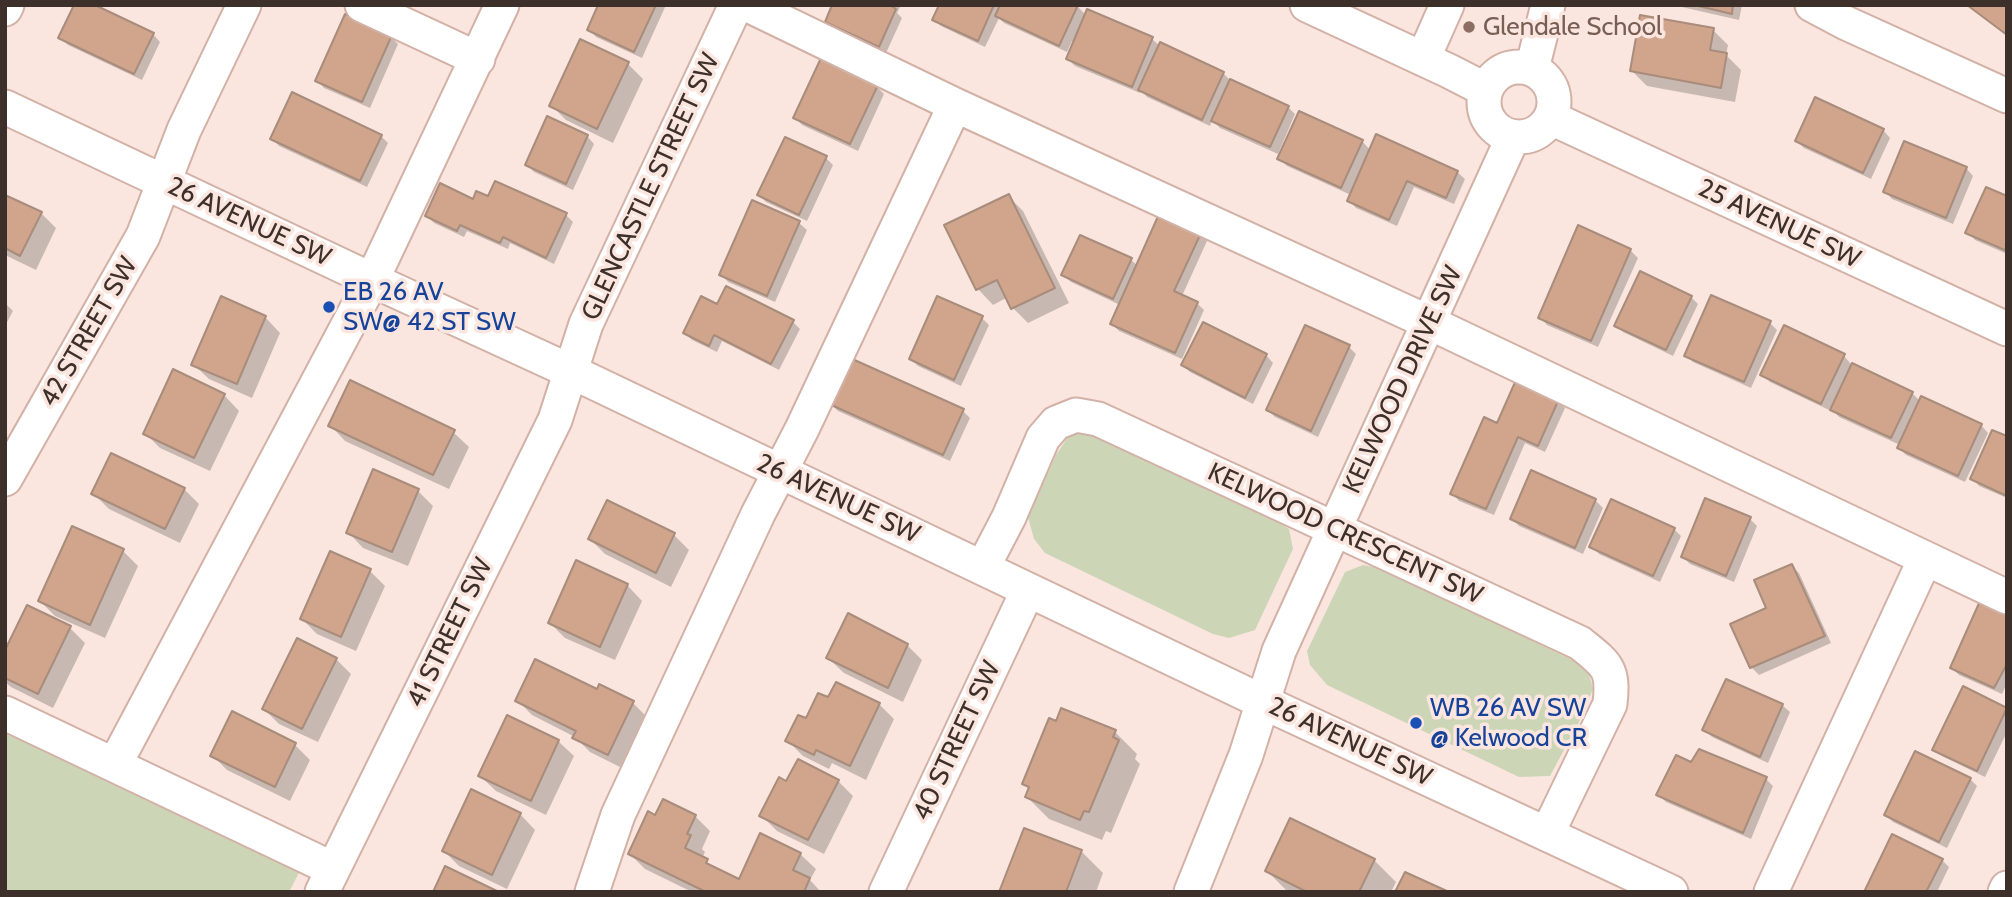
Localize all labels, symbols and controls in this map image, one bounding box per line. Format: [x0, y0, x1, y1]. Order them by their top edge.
place label: Glendale School [1483, 11, 1662, 43]
marker: Glendale School [1461, 19, 1477, 35]
street label: GLENCASTLE STREET SW [575, 49, 727, 325]
street label: 26 AVENUE SW [162, 171, 336, 273]
street label: 25 AVENUE SW [1693, 173, 1865, 275]
street label: 42 STREET SW [34, 252, 144, 412]
street label: KELWOOD DRIVE SW [1337, 261, 1469, 499]
place label: EB 26 AV SW@ 42 ST SW [343, 276, 516, 338]
marker: EB 26 AV SW@ 42 ST SW [321, 299, 337, 315]
street label: 26 AVENUE SW [751, 448, 925, 550]
street label: KELWOOD CRESCENT SW [1203, 457, 1487, 611]
street label: 41 STREET SW [400, 553, 500, 713]
street label: 40 STREET SW [907, 656, 1007, 826]
street label: 26 AVENUE SW [1263, 691, 1437, 793]
place label: WB 26 AV SW @ Kelwood CR [1430, 692, 1587, 754]
marker: WB 26 AV SW @ Kelwood CR [1408, 715, 1424, 731]

